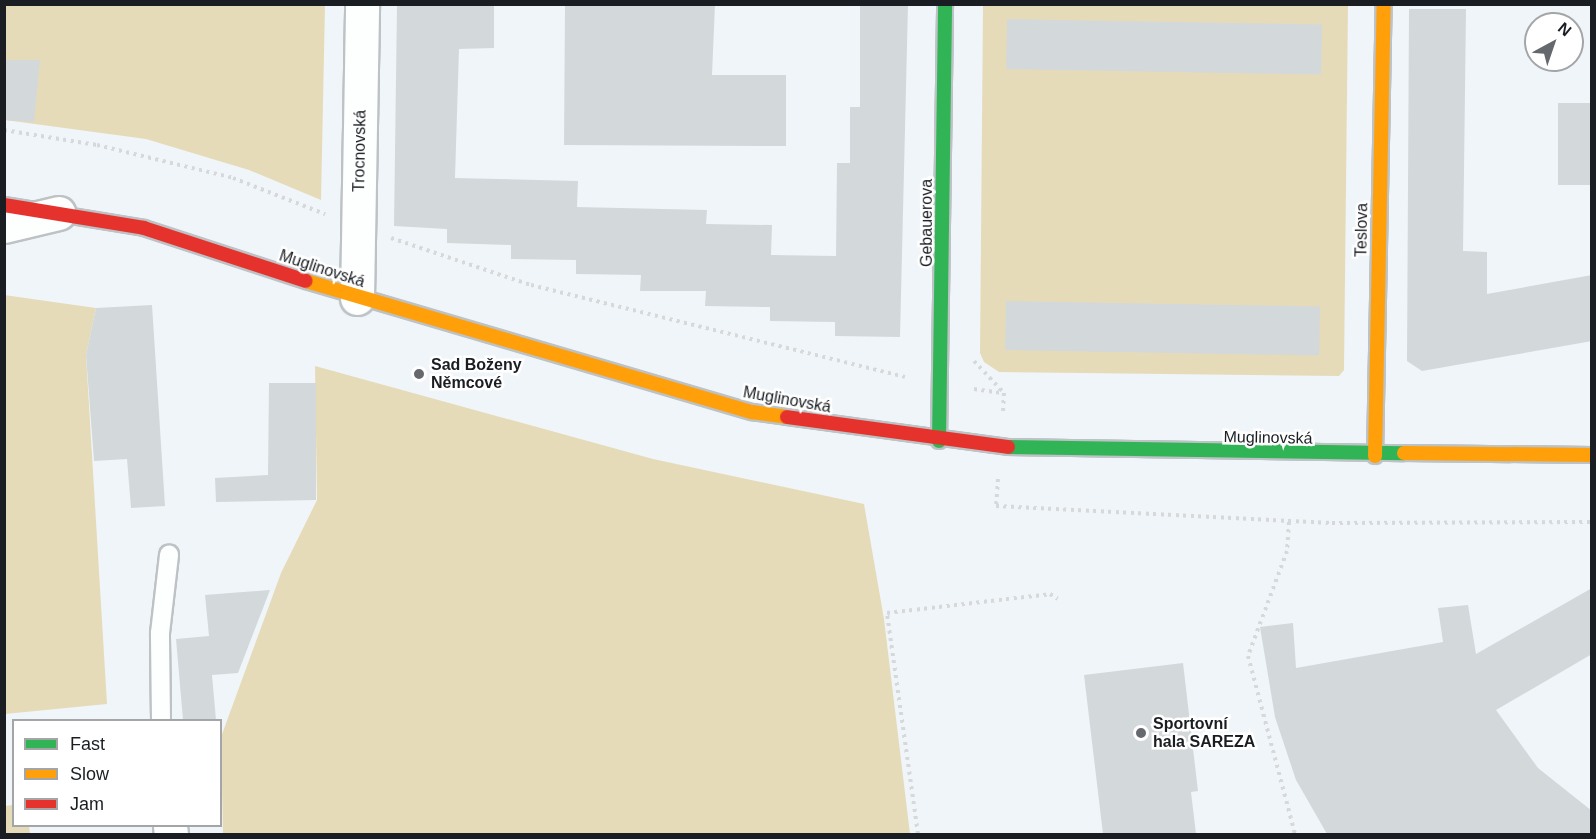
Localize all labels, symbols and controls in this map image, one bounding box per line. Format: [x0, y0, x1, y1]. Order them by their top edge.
north arrow [1524, 12, 1584, 72]
text: N [1555, 19, 1574, 40]
street label: Trocnovská [350, 110, 370, 192]
street label: Gebauerova [917, 179, 937, 267]
street label: Teslova [1352, 203, 1372, 257]
street label: Muglinovská [277, 246, 367, 292]
place label: Sad Boženy Němcové [431, 355, 522, 393]
marker: Sad Boženy Němcové [412, 367, 426, 381]
street label: Muglinovská [742, 383, 832, 417]
street label: Muglinovská [1223, 428, 1313, 448]
place label: Sportovní hala SAREZA [1153, 714, 1255, 752]
legend [12, 719, 222, 827]
marker: Sportovní hala SAREZA [1134, 726, 1148, 740]
text: Fast [70, 734, 105, 754]
text: Slow [70, 764, 109, 784]
text: Jam [70, 794, 104, 814]

